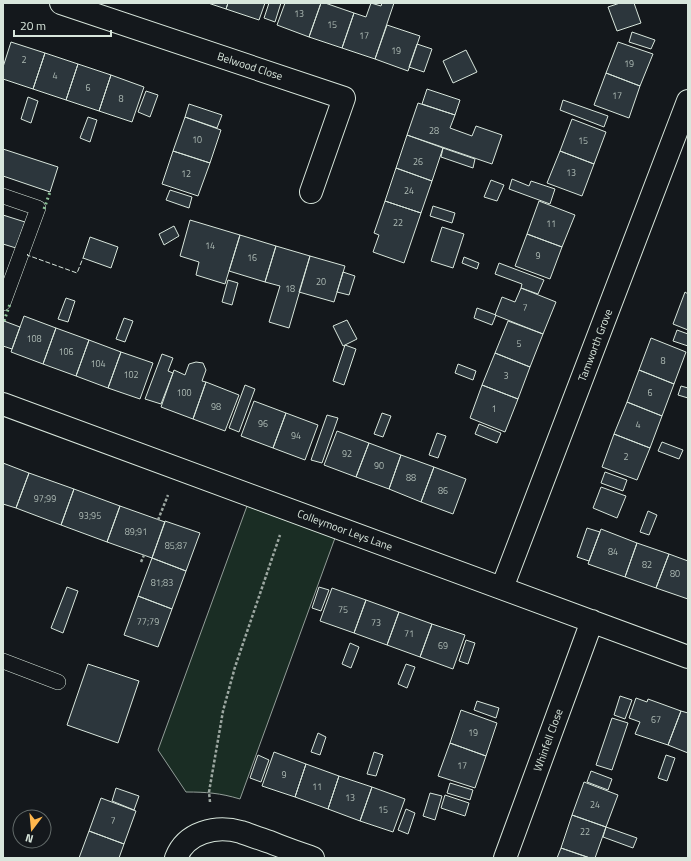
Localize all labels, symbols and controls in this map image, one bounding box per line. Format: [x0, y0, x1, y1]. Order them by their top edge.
house number: 13 [294, 7, 304, 20]
scale bar [14, 12, 111, 38]
text: 20 m [20, 16, 46, 35]
house number: 15 [327, 18, 337, 31]
house number: 17 [359, 29, 369, 42]
house number: 19 [391, 44, 401, 57]
street label: Belwood Close [215, 48, 285, 84]
house number: 2 [21, 53, 27, 66]
house number: 19 [624, 57, 634, 70]
house number: 4 [52, 69, 58, 82]
house number: 6 [85, 81, 91, 94]
house number: 17 [612, 89, 622, 102]
house number: 8 [118, 92, 124, 105]
house number: 28 [429, 124, 439, 137]
house number: 10 [192, 133, 202, 146]
house number: 15 [578, 134, 588, 147]
house number: 26 [413, 155, 423, 168]
house number: 13 [566, 166, 576, 179]
house number: 12 [181, 167, 191, 180]
house number: 24 [404, 184, 414, 197]
house number: 22 [393, 216, 403, 229]
house number: 11 [546, 217, 556, 230]
house number: 14 [205, 239, 215, 252]
house number: 9 [535, 249, 541, 262]
house number: 16 [247, 251, 257, 264]
house number: 20 [316, 275, 326, 288]
house number: 18 [285, 282, 295, 295]
house number: 7 [522, 301, 528, 314]
street label: Tamworth Grove [574, 306, 616, 384]
house number: 108 [26, 332, 42, 345]
house number: 5 [516, 337, 522, 350]
house number: 106 [58, 345, 74, 358]
house number: 8 [660, 354, 666, 367]
house number: 104 [90, 357, 106, 370]
house number: 102 [123, 368, 139, 381]
house number: 3 [503, 369, 509, 382]
house number: 100 [176, 386, 192, 399]
house number: 6 [647, 386, 653, 399]
house number: 98 [211, 400, 221, 413]
house number: 1 [491, 402, 497, 415]
house number: 96 [258, 417, 268, 430]
house number: 4 [635, 418, 641, 431]
house number: 94 [291, 429, 301, 442]
house number: 92 [342, 447, 352, 460]
house number: 2 [623, 450, 629, 463]
house number: 90 [374, 459, 384, 472]
house number: 88 [406, 471, 416, 484]
house number: 86 [438, 484, 448, 497]
house number: 97;99 [34, 492, 56, 505]
street label: Colleymoor Leys Lane [295, 505, 395, 555]
house number: 93;95 [79, 509, 101, 522]
house number: 89;91 [125, 525, 147, 538]
house number: 85;87 [165, 539, 187, 552]
house number: 84 [608, 545, 618, 558]
house number: 82 [642, 558, 652, 571]
house number: 80 [670, 567, 680, 580]
house number: 81;83 [151, 576, 173, 589]
house number: 75 [338, 603, 348, 616]
house number: 77;79 [137, 615, 159, 628]
house number: 73 [371, 616, 381, 629]
house number: 71 [404, 627, 414, 640]
house number: 69 [438, 639, 448, 652]
street label: Whinfell Close [529, 706, 567, 774]
house number: 67 [651, 713, 661, 726]
house number: 19 [468, 726, 478, 739]
house number: 17 [457, 759, 467, 772]
house number: 9 [281, 768, 287, 781]
house number: 11 [312, 780, 322, 793]
house number: 13 [345, 791, 355, 804]
house number: 24 [590, 798, 600, 811]
house number: 15 [378, 803, 388, 816]
north arrow [12, 809, 52, 849]
house number: 7 [110, 814, 116, 827]
house number: 22 [580, 825, 590, 838]
text: N [23, 830, 35, 847]

